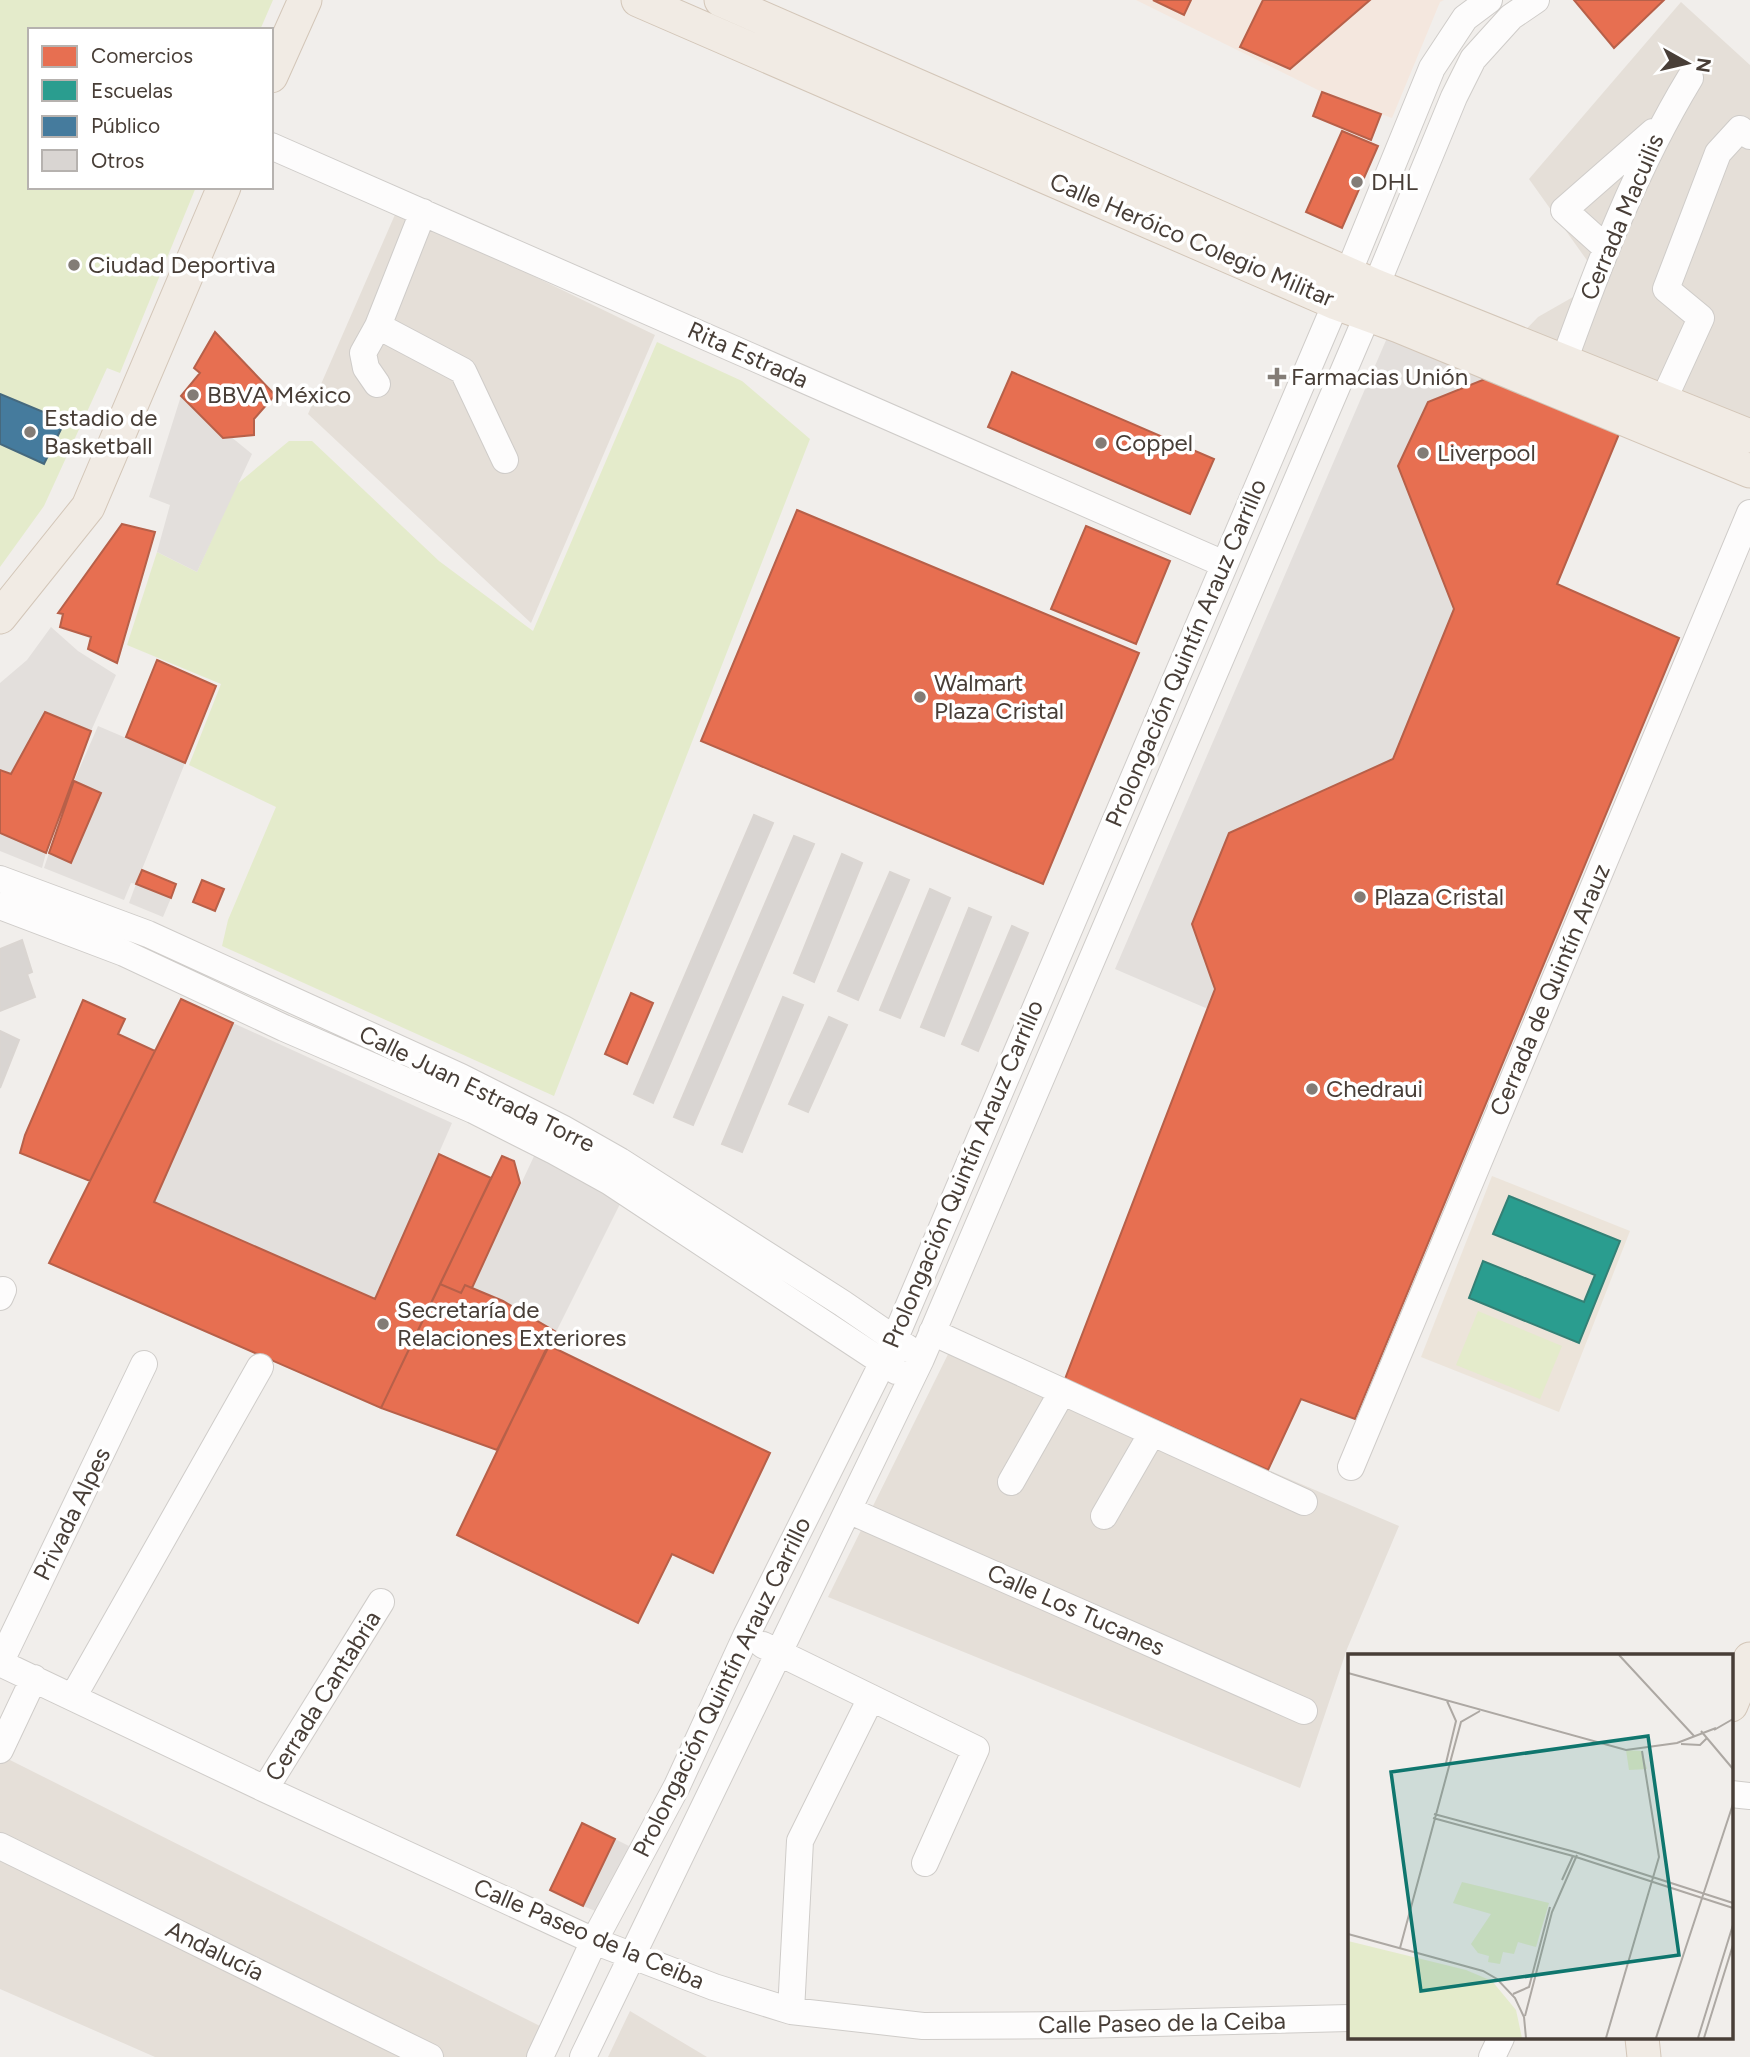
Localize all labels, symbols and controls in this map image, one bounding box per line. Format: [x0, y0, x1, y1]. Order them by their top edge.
legend [28, 28, 273, 189]
north arrow [1652, 28, 1722, 98]
text: Comercios [91, 43, 193, 68]
text: N [1691, 56, 1716, 74]
text: Escuelas [91, 78, 173, 103]
text: Público [91, 113, 160, 138]
street label: Cerrada Macuilis [1573, 129, 1670, 304]
text: Otros [91, 148, 144, 173]
street label: Calle Heróico Colegio Militar [1046, 166, 1339, 313]
place label: DHL [1371, 167, 1419, 196]
marker: DHL [1349, 174, 1365, 190]
place label: Ciudad Deportiva [88, 250, 275, 279]
marker: Ciudad Deportiva [66, 257, 82, 273]
street label: Rita Estrada [683, 315, 813, 394]
place label: Farmacias Unión [1291, 362, 1468, 391]
marker: Farmacias Unión [1269, 369, 1285, 385]
place label: BBVA México [207, 380, 351, 409]
marker: BBVA México [185, 387, 201, 403]
place label: Estadio de Basketball [44, 403, 157, 460]
marker: Estadio de Basketball [22, 424, 38, 440]
place label: Coppel [1115, 428, 1193, 457]
marker: Coppel [1093, 435, 1109, 451]
place label: Liverpool [1437, 438, 1536, 467]
marker: Liverpool [1415, 445, 1431, 461]
street label: Prolongación Quintín Arauz Carrillo [1099, 475, 1272, 831]
place label: Walmart Plaza Cristal [934, 668, 1064, 725]
marker: Walmart Plaza Cristal [912, 689, 928, 705]
street label: Cerrada de Quintín Arauz [1483, 859, 1616, 1120]
place label: Plaza Cristal [1374, 882, 1504, 911]
marker: Plaza Cristal [1352, 889, 1368, 905]
street label: Prolongación Quintín Arauz Carrillo [876, 996, 1049, 1352]
street label: Calle Juan Estrada Torre [355, 1019, 600, 1158]
place label: Chedraui [1326, 1074, 1423, 1103]
marker: Chedraui [1304, 1081, 1320, 1097]
place label: Secretaría de Relaciones Exteriores [397, 1295, 626, 1352]
marker: Secretaría de Relaciones Exteriores [375, 1316, 391, 1332]
street label: Privada Alpes [27, 1443, 116, 1585]
street label: Prolongación Quintín Arauz Carrillo [626, 1512, 817, 1862]
street label: Calle Los Tucanes [983, 1557, 1169, 1662]
street label: Cerrada Cantabria [259, 1605, 387, 1786]
inset map [1348, 1654, 1732, 2039]
street label: Calle Paseo de la Ceiba [469, 1872, 709, 1995]
street label: Andalucía [161, 1914, 269, 1987]
street label: Calle Paseo de la Ceiba [1038, 2006, 1286, 2039]

